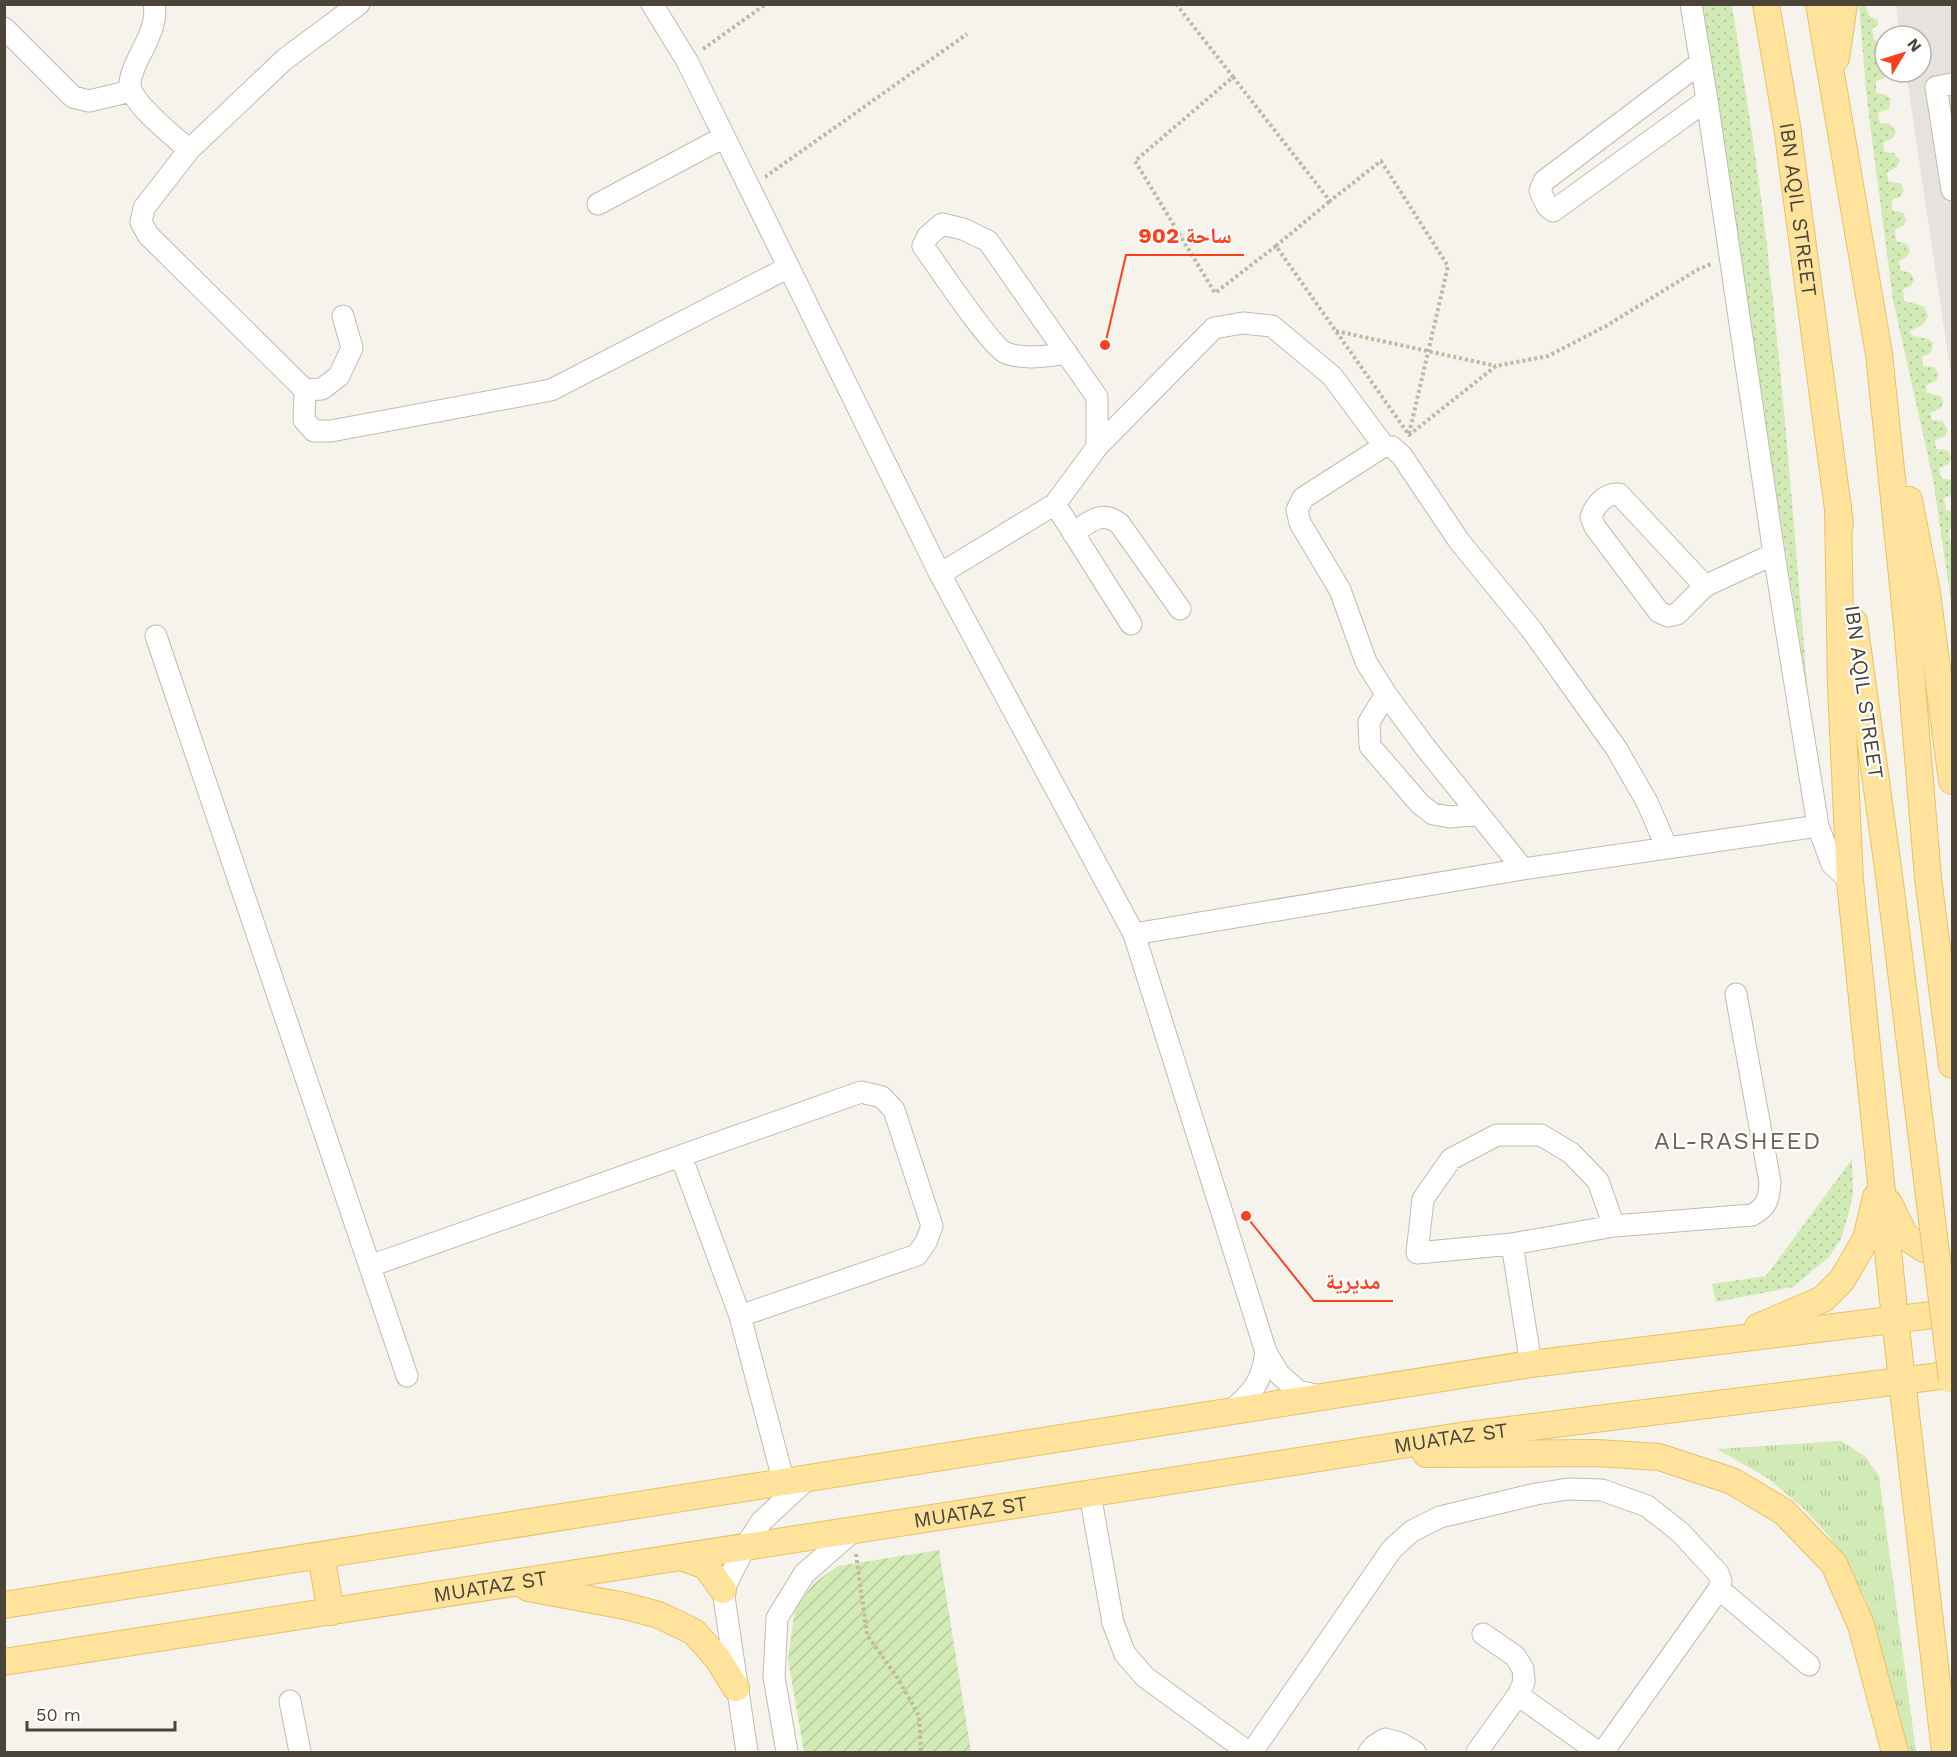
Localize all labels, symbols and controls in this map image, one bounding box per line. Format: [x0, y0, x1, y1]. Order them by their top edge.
north arrow [1873, 24, 1933, 84]
text: N [1903, 35, 1926, 56]
street label: IBN AQIL STREET [1775, 120, 1823, 298]
callout: ساحة 902 [1126, 215, 1244, 255]
text: ساحة 902 [1138, 223, 1232, 248]
street label: IBN AQIL STREET [1840, 603, 1889, 781]
district label: AL-RASHEED [1654, 1127, 1822, 1155]
callout: مديرية [1314, 1261, 1393, 1301]
text: مديرية [1325, 1269, 1381, 1294]
street label: MUATAZ ST [1392, 1417, 1509, 1458]
street label: MUATAZ ST [912, 1490, 1029, 1533]
street label: MUATAZ ST [431, 1565, 549, 1607]
scale bar [27, 1694, 176, 1732]
text: 50 m [36, 1704, 81, 1725]

